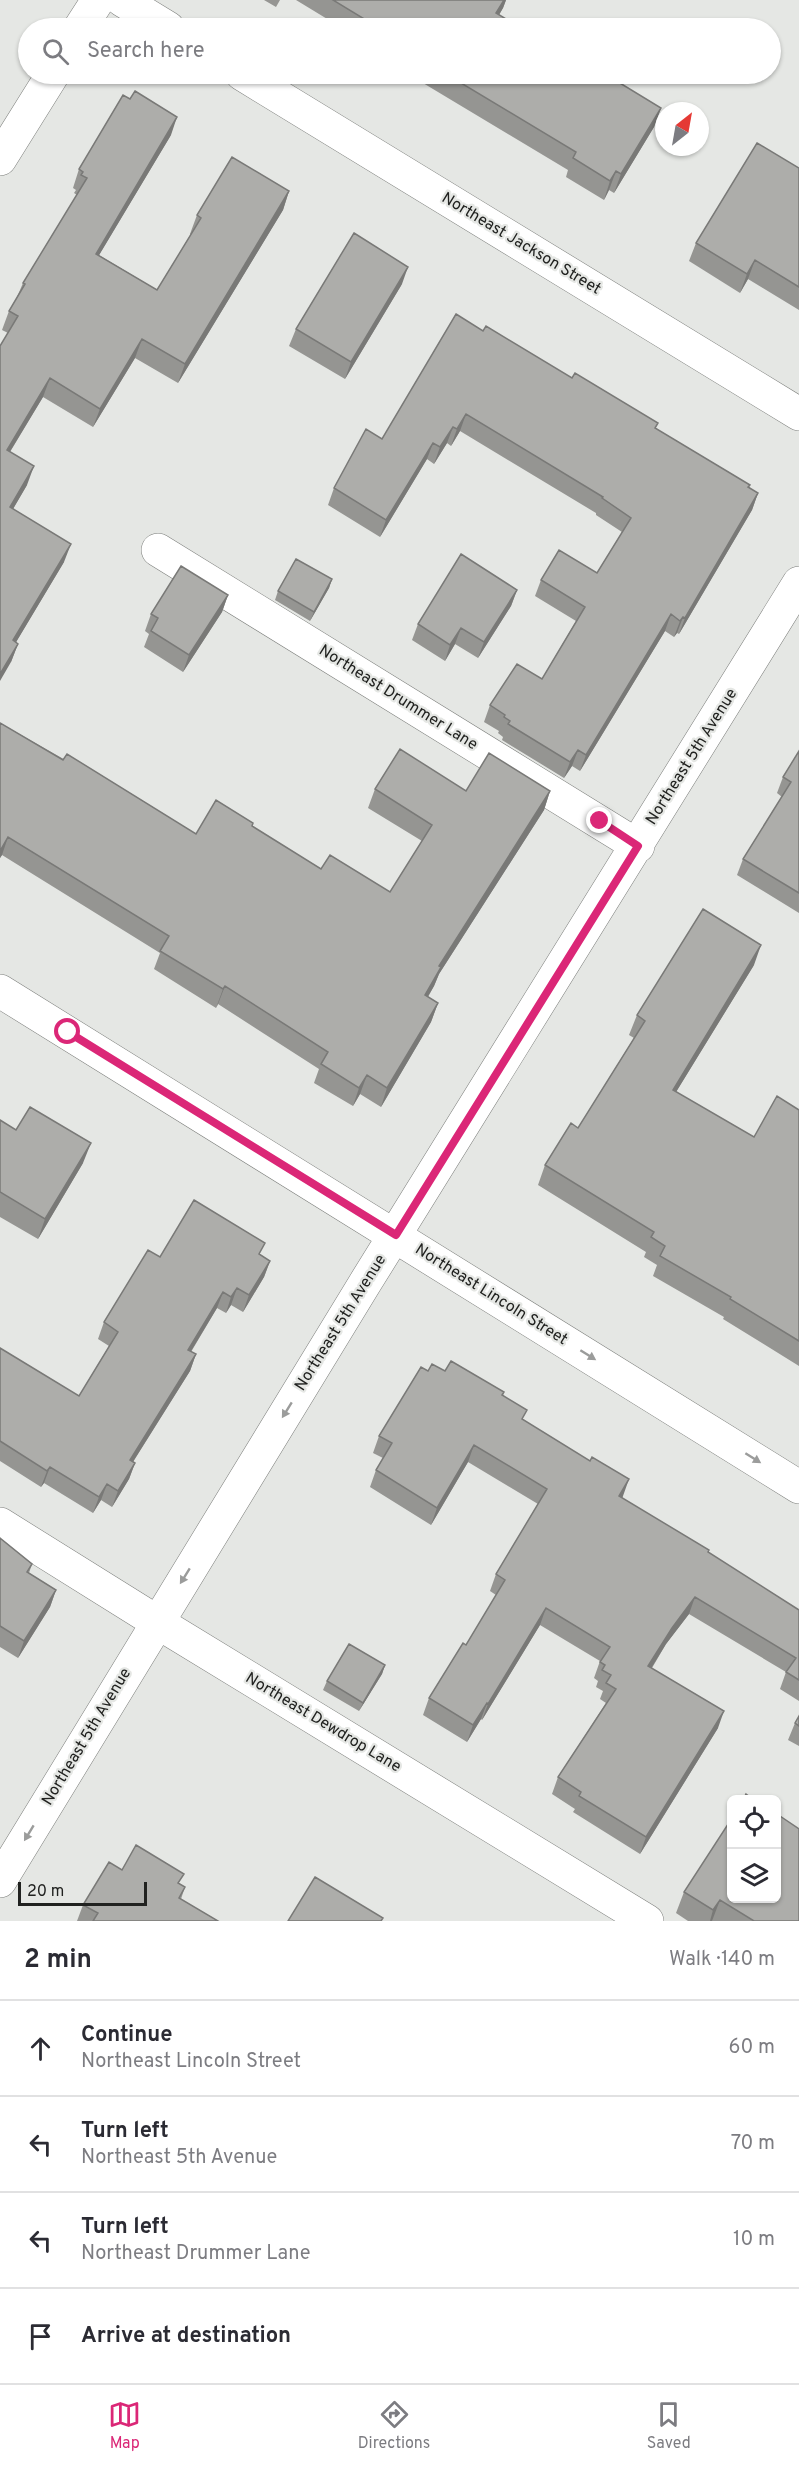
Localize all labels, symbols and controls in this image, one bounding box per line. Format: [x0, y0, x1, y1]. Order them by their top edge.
search box [18, 18, 781, 84]
icon: search [39, 35, 72, 68]
text: Search here [87, 38, 205, 65]
north arrow [655, 102, 709, 156]
street label: Northeast Jackson Street [438, 188, 604, 300]
street label: Northeast Drummer Lane [315, 641, 481, 755]
street label: Northeast 5th Avenue [642, 685, 742, 829]
route end [586, 807, 612, 833]
route start [54, 1018, 80, 1044]
street label: Northeast Lincoln Street [411, 1240, 571, 1350]
street label: Northeast 5th Avenue [291, 1251, 391, 1395]
one-way arrow [580, 1350, 596, 1361]
one-way arrow [282, 1402, 293, 1418]
one-way arrow [745, 1453, 761, 1464]
one-way arrow [180, 1568, 191, 1584]
street label: Northeast 5th Avenue [38, 1665, 136, 1809]
street label: Northeast Dewdrop Lane [242, 1669, 404, 1777]
map controls [727, 1795, 781, 1903]
button: locate [727, 1795, 781, 1849]
one-way arrow [24, 1824, 35, 1841]
button: layers [727, 1849, 781, 1903]
scale bar [18, 1879, 147, 1906]
text: 20 m [27, 1882, 64, 1902]
text: 2 min [24, 1944, 92, 1977]
text: Walk · 140 m [669, 1947, 775, 1973]
text: Continue [81, 2022, 172, 2049]
icon: ahead [24, 2032, 57, 2065]
text: 60 m [729, 2035, 775, 2061]
text: Northeast Lincoln Street [81, 2049, 301, 2075]
text: Turn left [81, 2118, 169, 2145]
icon: left [24, 2128, 57, 2161]
text: 70 m [731, 2131, 775, 2157]
text: Northeast 5th Avenue [81, 2145, 277, 2171]
text: Turn left [81, 2214, 169, 2241]
icon: left [24, 2224, 57, 2257]
text: 10 m [733, 2227, 775, 2253]
text: Northeast Drummer Lane [81, 2241, 311, 2267]
icon: arrive [24, 2320, 57, 2353]
text: Arrive at destination [81, 2323, 291, 2350]
tab: Map [108, 2398, 141, 2454]
tab: Directions [358, 2398, 430, 2454]
tab: Saved [647, 2398, 691, 2454]

